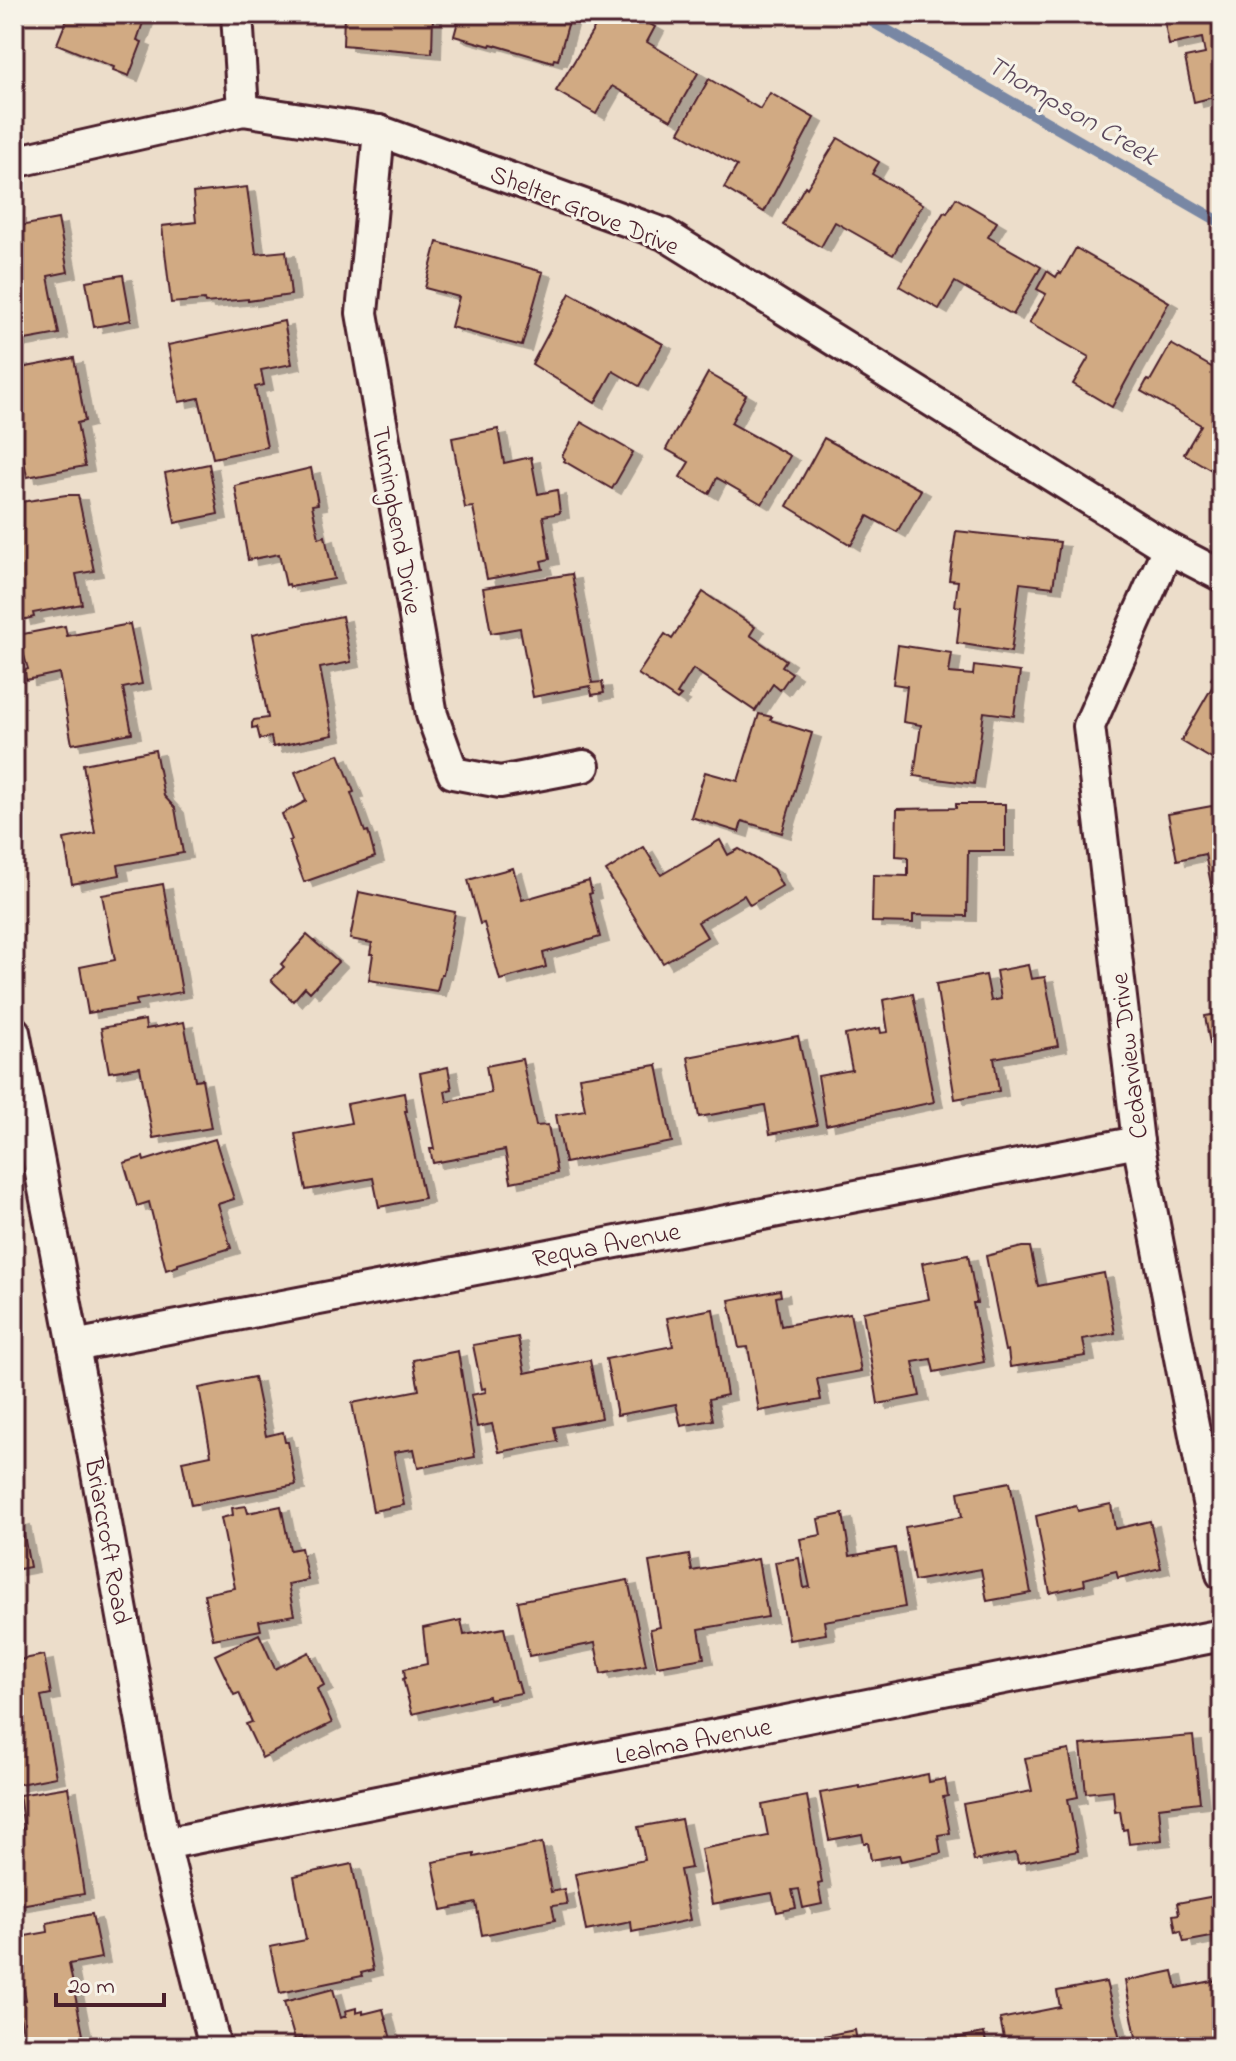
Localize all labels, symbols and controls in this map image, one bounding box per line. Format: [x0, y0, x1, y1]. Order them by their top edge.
water label: Thompson Creek [978, 46, 1166, 179]
street label: Shelter Grove Drive [484, 156, 685, 267]
street label: Turningbend Drive [360, 423, 430, 618]
street label: Cedarview Drive [1102, 970, 1160, 1141]
street label: Requa Avenue [529, 1214, 684, 1280]
street label: Briarcroft Road [73, 1454, 139, 1628]
street label: Lealma Avenue [612, 1709, 775, 1777]
scale bar [56, 1957, 164, 2007]
text: 20 m [68, 1970, 115, 2005]

